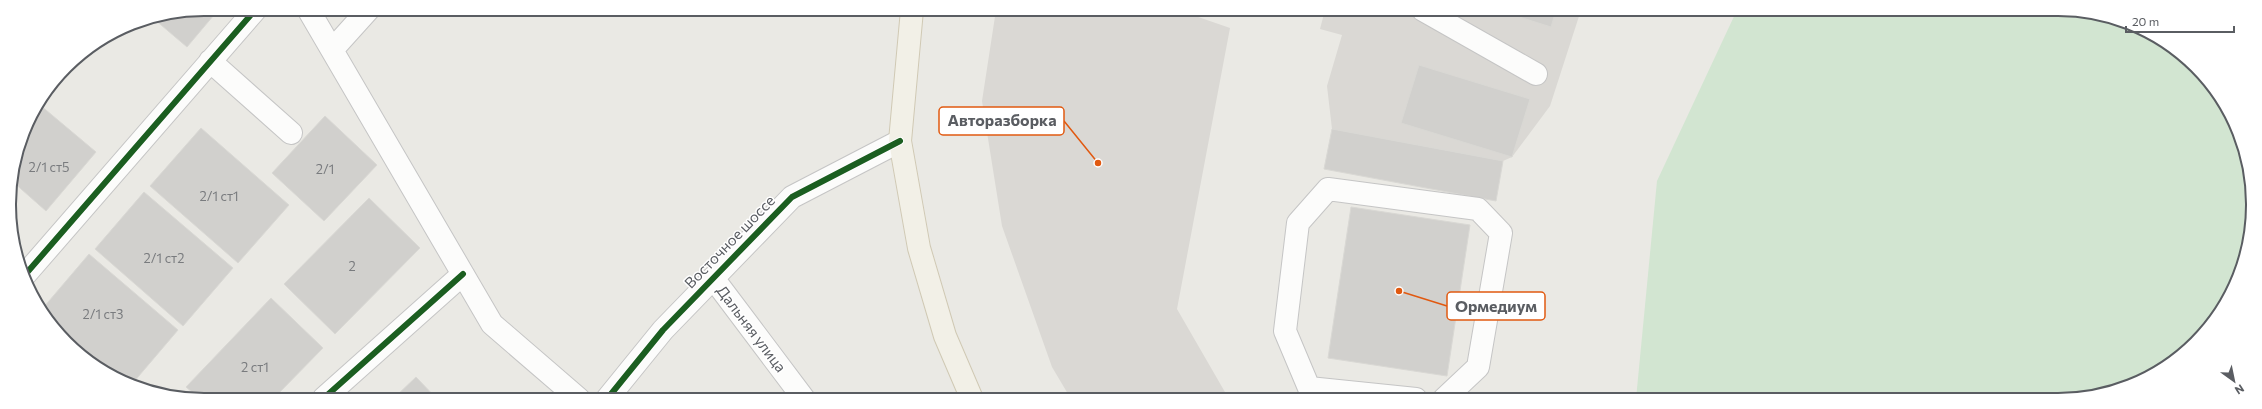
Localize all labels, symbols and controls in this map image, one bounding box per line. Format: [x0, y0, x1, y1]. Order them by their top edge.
scale bar [2126, 8, 2234, 34]
text: 20 m [2132, 14, 2159, 28]
callout: Авторазборка [939, 107, 1064, 135]
text: Авторазборка [947, 110, 1057, 129]
house number: 2/1 ст5 [28, 159, 70, 175]
house number: 2/1 [316, 161, 334, 177]
house number: 2/1 ст1 [199, 188, 239, 204]
street label: Восточное шоссе [680, 191, 778, 292]
house number: 2/1 ст2 [144, 250, 184, 266]
house number: 2 [348, 258, 356, 274]
street label: Дальняя улица [713, 281, 790, 375]
callout: Ормедиум [1447, 292, 1545, 320]
text: Ормедиум [1455, 296, 1537, 315]
house number: 2/1 ст3 [82, 306, 124, 322]
house number: 2 ст1 [241, 359, 269, 375]
north arrow [2214, 361, 2254, 401]
text: N [2233, 382, 2247, 398]

